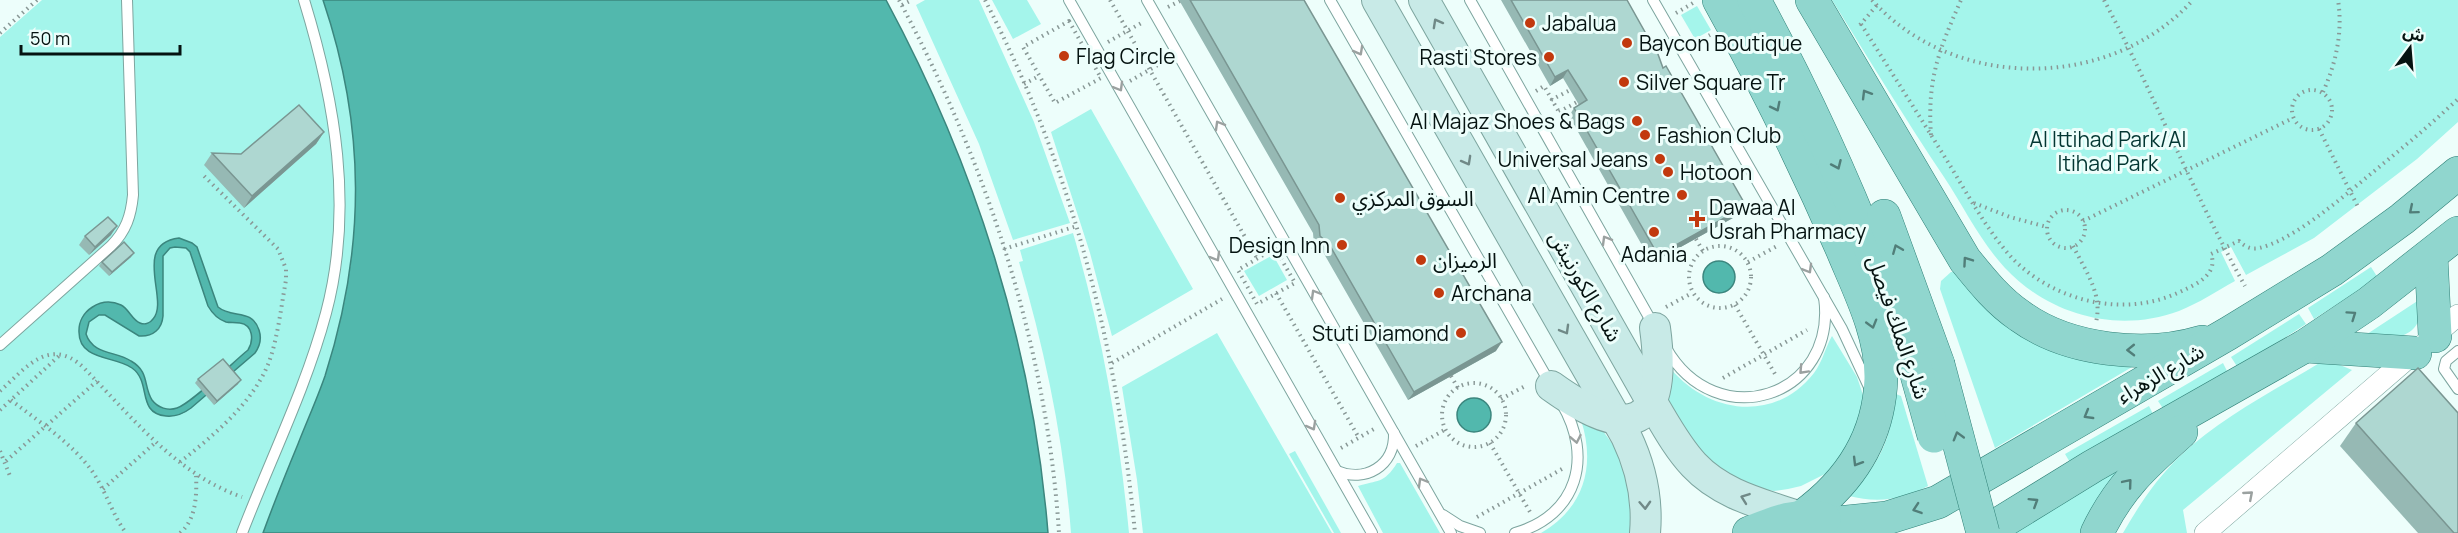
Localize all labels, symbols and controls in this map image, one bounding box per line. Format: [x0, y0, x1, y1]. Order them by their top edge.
place label: Jabalua [1542, 9, 1617, 37]
marker: Jabalua [1523, 16, 1537, 30]
scale bar [21, 18, 180, 56]
north arrow [2380, 18, 2440, 78]
one-way arrow [1432, 19, 1444, 29]
text: ش [2401, 20, 2428, 47]
text: 50 m [30, 26, 70, 50]
place label: Baycon Boutique [1639, 29, 1802, 57]
marker: Baycon Boutique [1620, 36, 1634, 50]
place label: Flag Circle [1076, 42, 1176, 70]
place label: Rasti Stores [1420, 43, 1537, 71]
one-way arrow [1352, 45, 1363, 55]
marker: Flag Circle [1057, 49, 1071, 63]
marker: Rasti Stores [1542, 50, 1556, 64]
place label: Silver Square Tr [1636, 68, 1786, 96]
marker: Silver Square Tr [1617, 75, 1631, 89]
one-way arrow [1112, 81, 1123, 91]
one-way arrow [1862, 90, 1874, 100]
one-way arrow [1769, 101, 1780, 112]
place label: Al Majaz Shoes & Bags [1410, 107, 1625, 135]
marker: Al Majaz Shoes & Bags [1630, 114, 1644, 128]
one-way arrow [1214, 121, 1226, 131]
place label: Fashion Club [1657, 121, 1781, 149]
park label: Al Ittihad Park/Al Itihad Park [2030, 125, 2186, 177]
marker: Fashion Club [1638, 128, 1652, 142]
place label: Universal Jeans [1497, 145, 1648, 173]
marker: Universal Jeans [1653, 152, 1667, 166]
one-way arrow [1460, 155, 1472, 165]
place label: Hotoon [1680, 158, 1752, 186]
one-way arrow [1829, 158, 1841, 169]
marker: Hotoon [1661, 165, 1675, 179]
place label: Al Amin Centre [1527, 181, 1670, 209]
place label: السوق المركزي [1352, 184, 1474, 215]
marker: Al Amin Centre [1675, 188, 1689, 202]
marker: السوق المركزي [1333, 191, 1347, 205]
place label: Dawaa Al Usrah Pharmacy [1709, 193, 1866, 245]
one-way arrow [2409, 203, 2420, 214]
marker: Dawaa Al Usrah Pharmacy [1690, 212, 1704, 226]
marker: Adania [1647, 225, 1661, 239]
street label: شارع الكورنيش [1541, 226, 1629, 347]
place label: Design Inn [1229, 231, 1330, 259]
one-way arrow [1602, 236, 1613, 246]
marker: Design Inn [1335, 238, 1349, 252]
place label: Adania [1621, 240, 1687, 268]
one-way arrow [1892, 245, 1904, 256]
place label: الرميزان [1433, 246, 1497, 274]
one-way arrow [1209, 250, 1220, 261]
street label: شارع الملك فيصل [1859, 251, 1937, 403]
marker: الرميزان [1414, 253, 1428, 267]
one-way arrow [1963, 257, 1974, 268]
one-way arrow [1801, 263, 1812, 273]
place label: Archana [1451, 279, 1532, 307]
marker: Archana [1432, 286, 1446, 300]
one-way arrow [1311, 290, 1322, 301]
one-way arrow [2345, 311, 2356, 322]
one-way arrow [1865, 318, 1877, 329]
place label: Stuti Diamond [1312, 319, 1449, 347]
one-way arrow [1558, 324, 1569, 334]
marker: Stuti Diamond [1454, 326, 1468, 340]
street label: شارع الزهراء [2111, 337, 2210, 411]
one-way arrow [2126, 343, 2135, 356]
one-way arrow [1799, 364, 1810, 374]
one-way arrow [2084, 408, 2094, 419]
one-way arrow [1305, 420, 1316, 431]
one-way arrow [1953, 431, 1965, 441]
one-way arrow [1569, 433, 1582, 443]
one-way arrow [1852, 456, 1864, 466]
one-way arrow [1418, 478, 1430, 488]
one-way arrow [2120, 479, 2131, 490]
one-way arrow [2242, 491, 2253, 502]
one-way arrow [1740, 492, 1751, 505]
one-way arrow [2028, 497, 2038, 509]
one-way arrow [1638, 501, 1651, 510]
one-way arrow [1912, 502, 1923, 515]

